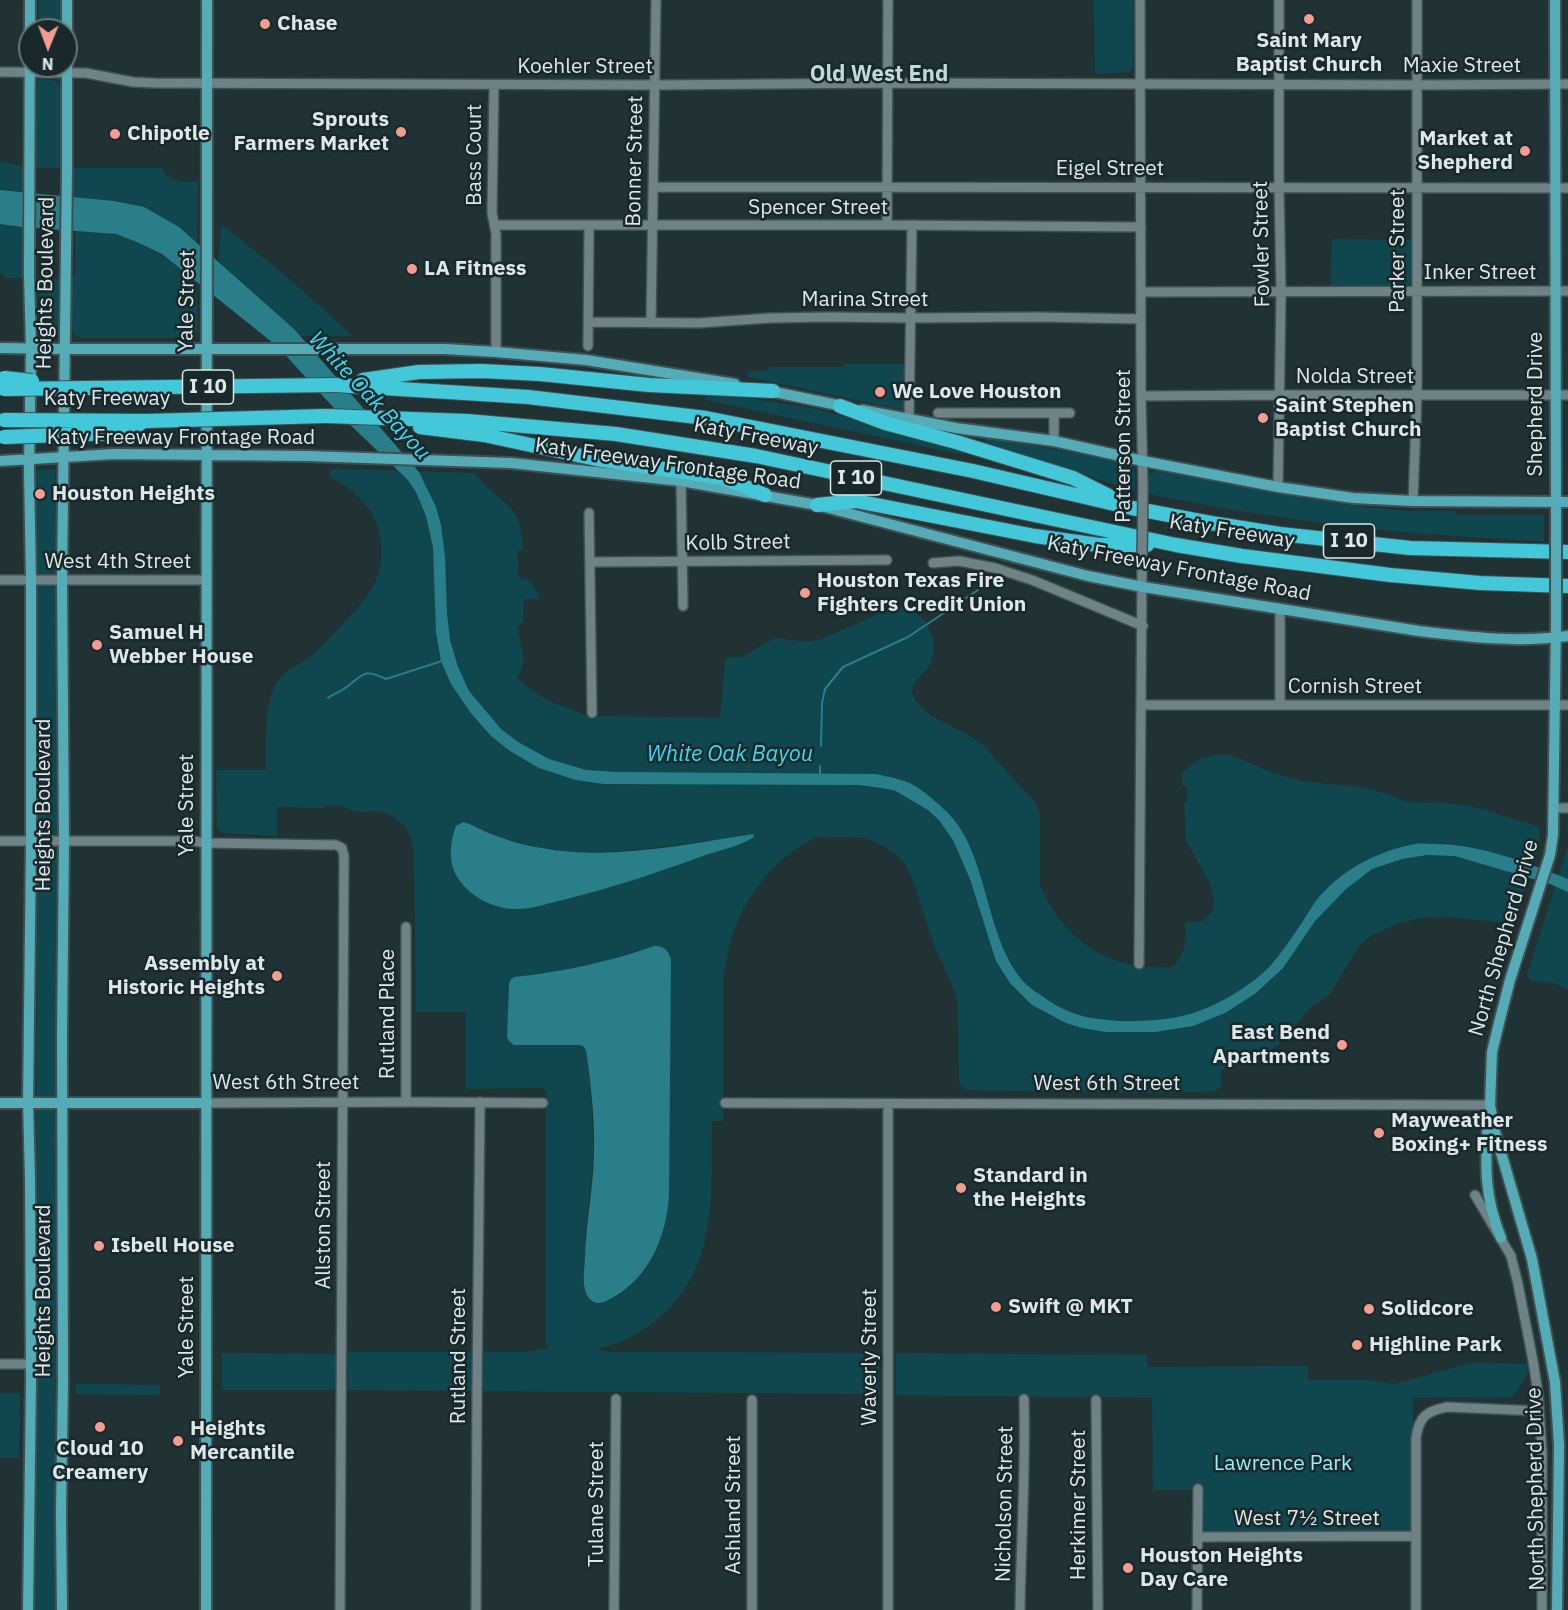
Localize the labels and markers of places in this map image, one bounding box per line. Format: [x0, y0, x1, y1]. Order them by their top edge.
place label: Chase [277, 11, 338, 37]
marker: Saint Mary Baptist Church [1302, 12, 1316, 26]
marker: Chase [258, 17, 272, 31]
place label: Saint Mary Baptist Church [1236, 28, 1382, 78]
place label: Sprouts Farmers Market [233, 107, 389, 157]
place label: Chipotle [127, 121, 210, 147]
marker: Sprouts Farmers Market [394, 125, 408, 139]
place label: Market at Shepherd [1417, 126, 1513, 176]
marker: Chipotle [108, 127, 122, 141]
marker: Market at Shepherd [1518, 144, 1532, 158]
place label: LA Fitness [424, 256, 527, 282]
marker: LA Fitness [405, 262, 419, 276]
place label: We Love Houston [892, 379, 1061, 405]
marker: We Love Houston [873, 385, 887, 399]
place label: Saint Stephen Baptist Church [1275, 393, 1422, 443]
marker: Saint Stephen Baptist Church [1256, 411, 1270, 425]
place label: Houston Heights [52, 481, 215, 507]
marker: Houston Heights [33, 487, 47, 501]
place label: Houston Texas Fire Fighters Credit Union [817, 568, 1026, 618]
marker: Houston Texas Fire Fighters Credit Union [798, 586, 812, 600]
place label: Samuel H Webber House [109, 620, 253, 670]
marker: Samuel H Webber House [90, 638, 104, 652]
place label: Assembly at Historic Heights [108, 951, 265, 1001]
marker: Assembly at Historic Heights [270, 969, 284, 983]
place label: East Bend Apartments [1213, 1020, 1330, 1070]
marker: East Bend Apartments [1335, 1038, 1349, 1052]
place label: Mayweather Boxing+ Fitness [1391, 1108, 1548, 1158]
marker: Mayweather Boxing+ Fitness [1372, 1126, 1386, 1140]
place label: Standard in the Heights [973, 1163, 1088, 1213]
marker: Standard in the Heights [954, 1181, 968, 1195]
place label: Isbell House [111, 1233, 235, 1259]
marker: Isbell House [92, 1239, 106, 1253]
place label: Swift @ MKT [1008, 1294, 1133, 1320]
place label: Solidcore [1381, 1296, 1474, 1322]
marker: Swift @ MKT [989, 1300, 1003, 1314]
marker: Solidcore [1362, 1302, 1376, 1316]
place label: Highline Park [1369, 1332, 1502, 1358]
marker: Highline Park [1350, 1338, 1364, 1352]
place label: Heights Mercantile [190, 1416, 295, 1466]
marker: Cloud 10 Creamery [93, 1420, 107, 1434]
marker: Heights Mercantile [171, 1434, 185, 1448]
place label: Cloud 10 Creamery [52, 1436, 148, 1486]
place label: Houston Heights Day Care [1140, 1543, 1303, 1593]
marker: Houston Heights Day Care [1121, 1561, 1135, 1575]

